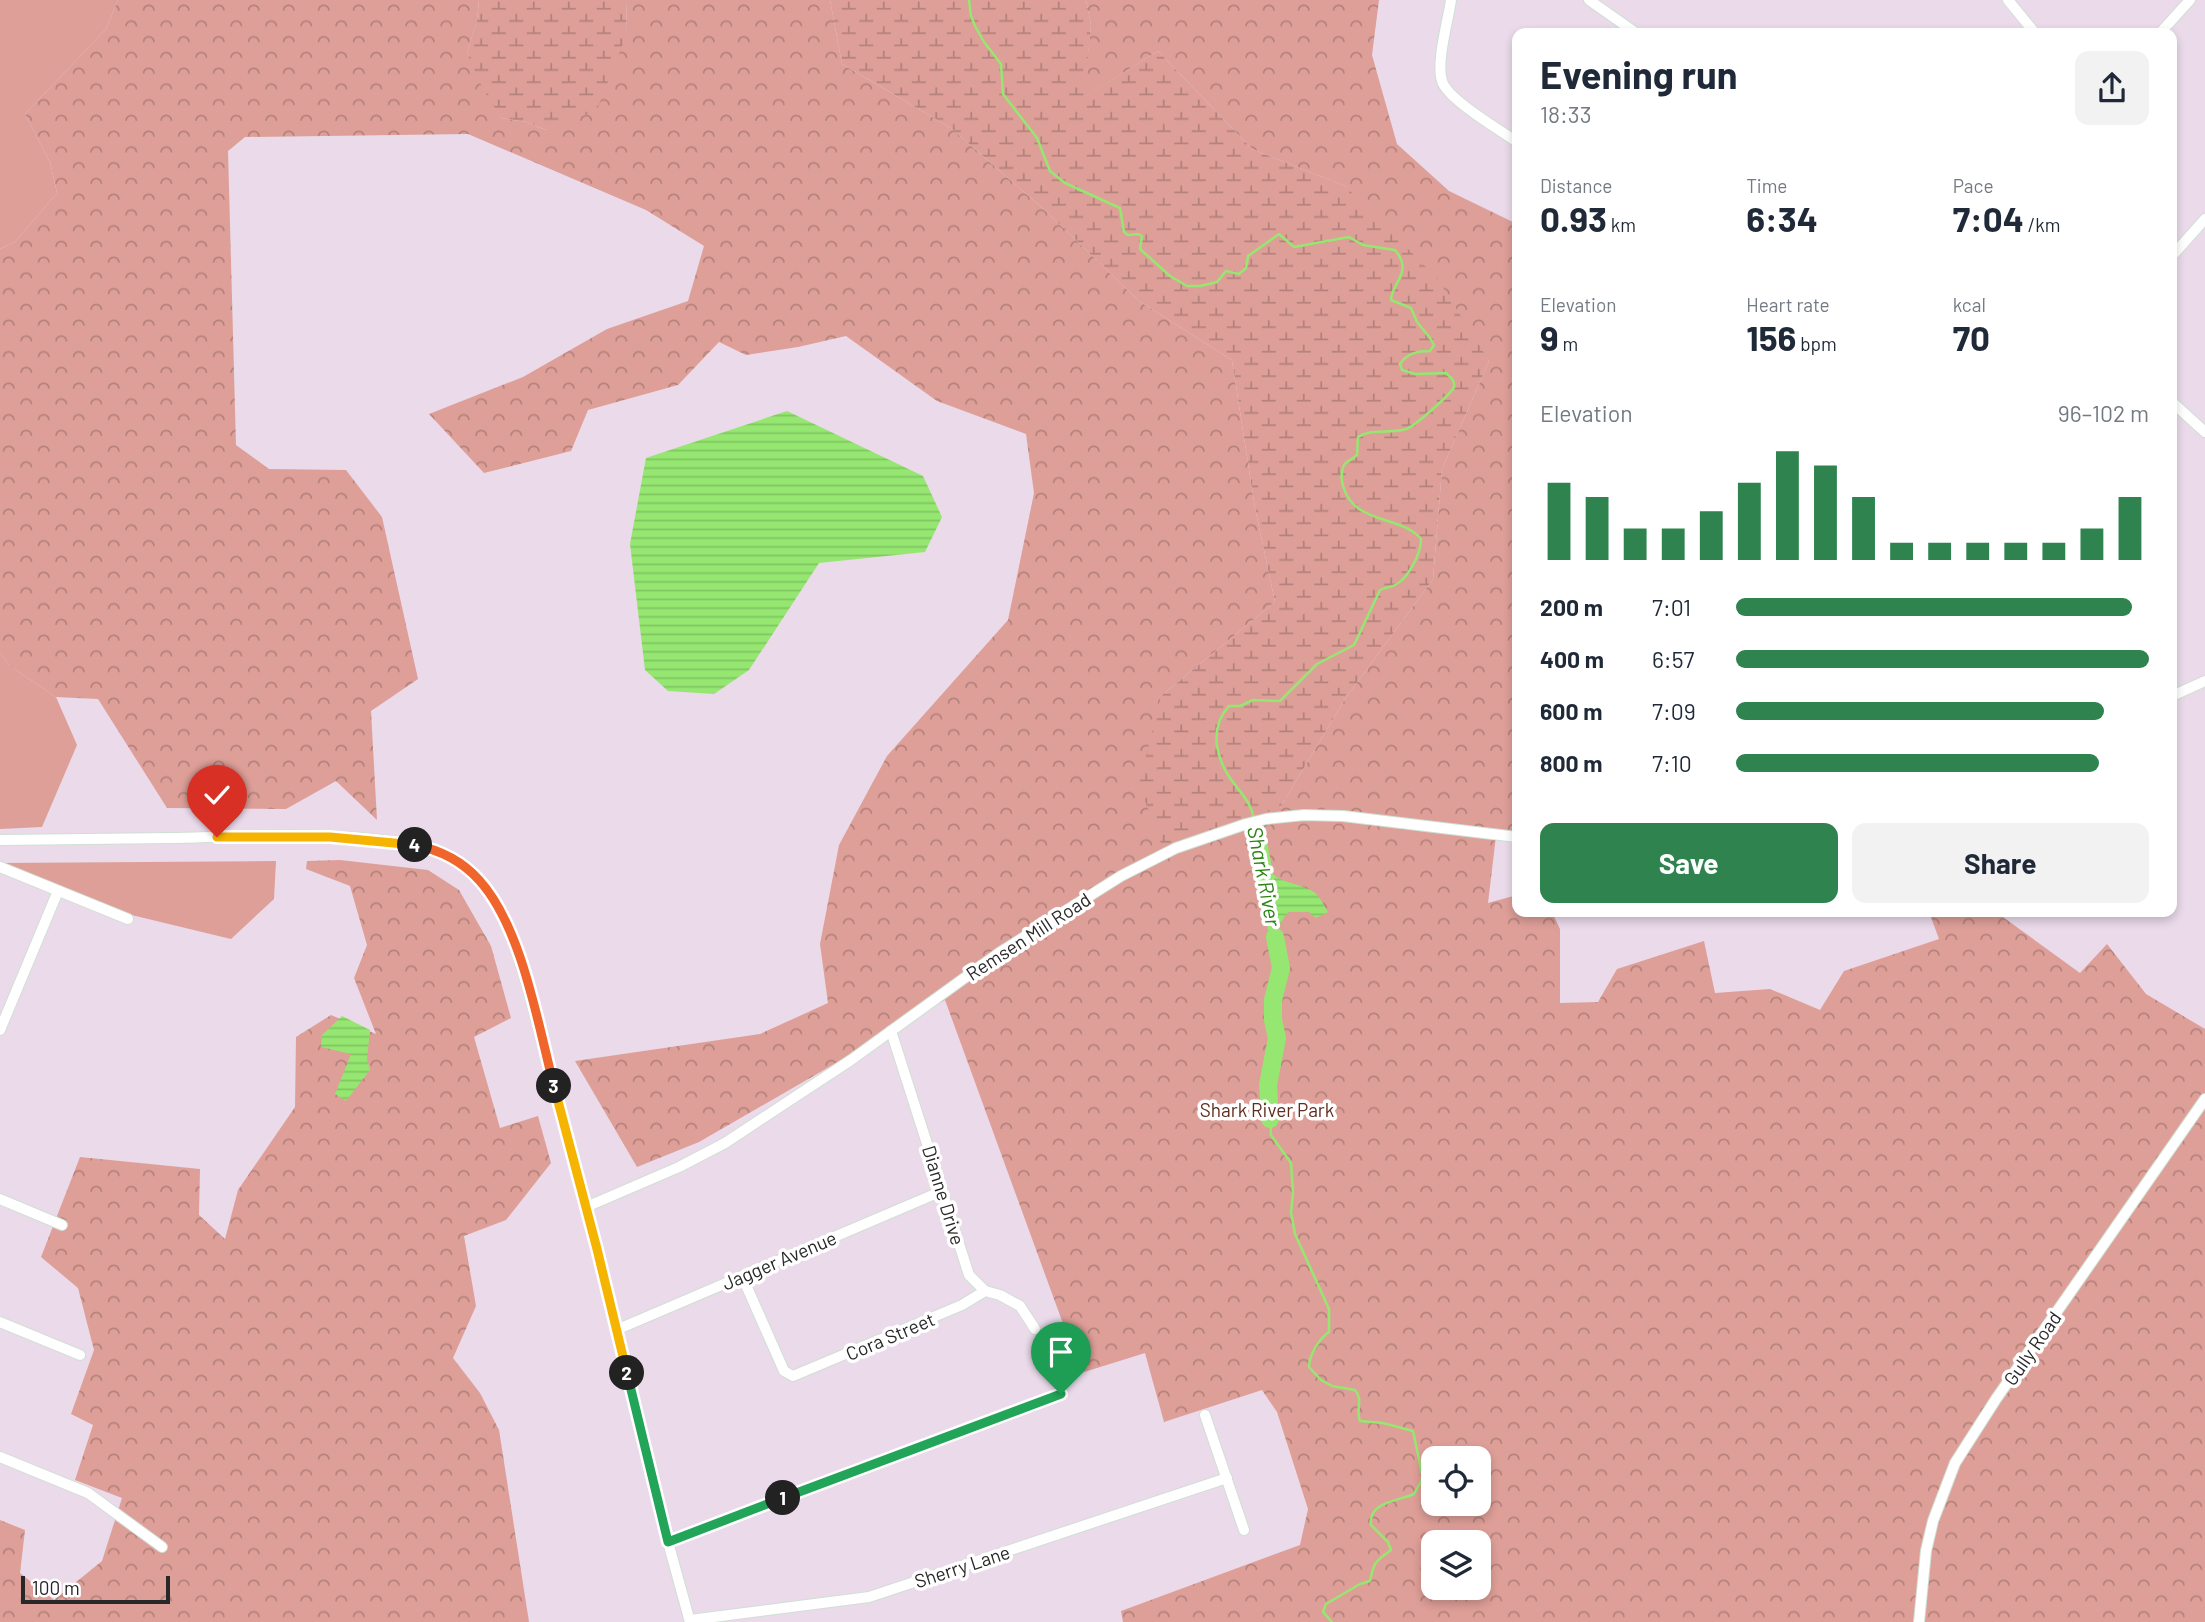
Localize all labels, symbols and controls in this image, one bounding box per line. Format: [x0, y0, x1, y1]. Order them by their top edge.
text: Evening run [1540, 51, 1738, 97]
button: share [2075, 51, 2149, 125]
text: 18:33 [1540, 100, 1592, 128]
text: Distance [1540, 174, 1612, 197]
text: Time [1746, 174, 1787, 197]
text: Pace [1953, 174, 1994, 197]
text: 0.93 [1540, 197, 1607, 239]
text: 6:34 [1746, 197, 1818, 239]
text: 7:04 [1953, 197, 2024, 239]
text: km [1607, 213, 1636, 236]
text: /km [2024, 213, 2061, 236]
text: Elevation [1540, 293, 1617, 316]
text: Heart rate [1746, 293, 1830, 316]
text: kcal [1953, 293, 1986, 316]
text: 9 [1540, 316, 1559, 358]
text: 156 [1746, 316, 1796, 358]
text: 70 [1953, 316, 1990, 358]
text: m [1559, 332, 1578, 355]
text: bpm [1796, 332, 1837, 355]
text: Elevation [1540, 399, 1633, 427]
text: 96–102 m [2058, 399, 2149, 427]
text: 200 m [1540, 593, 1603, 621]
text: 7:01 [1652, 593, 1691, 621]
text: 400 m [1540, 645, 1604, 673]
text: 6:57 [1652, 645, 1694, 673]
text: 600 m [1540, 697, 1602, 725]
text: 7:09 [1652, 697, 1696, 725]
text: 800 m [1540, 749, 1602, 777]
text: 7:10 [1652, 749, 1692, 777]
pin [187, 765, 247, 837]
icon: check [198, 776, 236, 814]
button: Save [1540, 823, 1838, 903]
button: Share [1852, 823, 2149, 903]
water label: Shark River [1243, 824, 1287, 929]
pin: 4 [398, 828, 432, 862]
text: 4 [409, 833, 420, 856]
street label: Remsen Mill Road [961, 887, 1095, 985]
pin: 3 [536, 1068, 572, 1104]
text: 3 [548, 1074, 559, 1097]
park label: Shark River Park [1200, 1098, 1334, 1121]
street label: Dianne Drive [918, 1142, 970, 1248]
street label: Jagger Avenue [718, 1226, 840, 1294]
street label: Cora Street [842, 1307, 938, 1365]
street label: Gully Road [1998, 1307, 2066, 1389]
pin [1031, 1322, 1091, 1394]
icon: arrive [1042, 1333, 1080, 1371]
pin: 2 [610, 1356, 644, 1390]
text: 2 [621, 1361, 632, 1384]
map controls [1421, 1446, 1491, 1600]
button: locate [1421, 1446, 1491, 1516]
pin: 1 [766, 1480, 800, 1516]
text: 1 [779, 1486, 786, 1509]
button: layers [1421, 1530, 1491, 1600]
street label: Sherry Lane [911, 1540, 1013, 1592]
scale bar [21, 1573, 170, 1605]
text: 100 m [32, 1576, 80, 1599]

